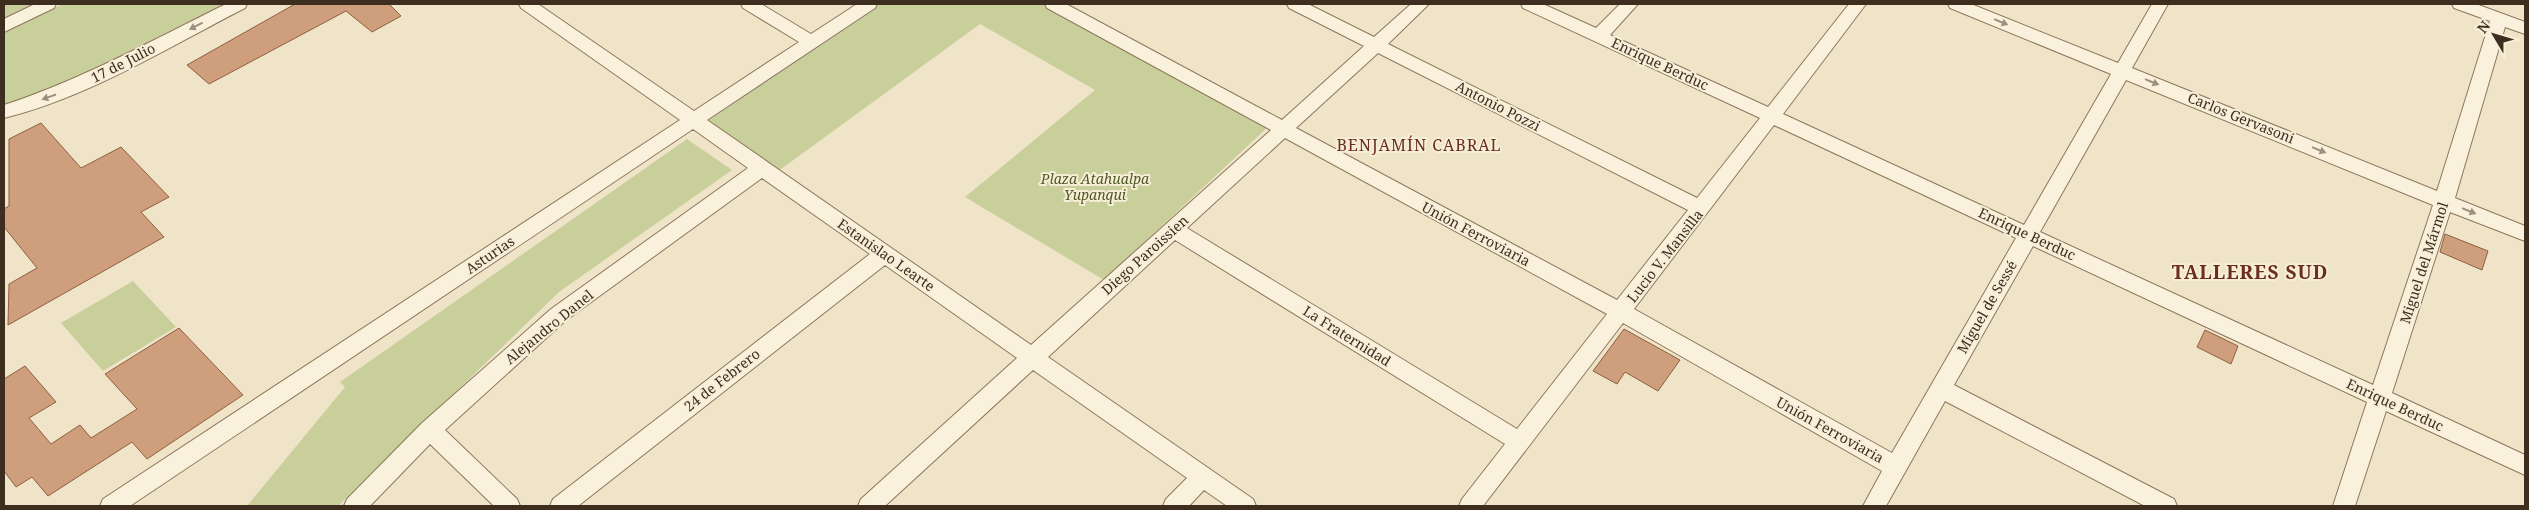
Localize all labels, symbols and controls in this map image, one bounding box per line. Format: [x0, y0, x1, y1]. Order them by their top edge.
north arrow [2469, 10, 2519, 60]
text: N [2472, 16, 2494, 37]
one-way arrow [1994, 18, 2009, 26]
one-way arrow [188, 22, 203, 30]
street label: Enrique Berduc [1609, 33, 1712, 94]
street label: 17 de Julio [87, 38, 158, 87]
street label: Antonio Pozzi [1453, 76, 1544, 135]
one-way arrow [2145, 79, 2159, 87]
street label: Carlos Gervasoni [2185, 87, 2298, 148]
one-way arrow [42, 94, 57, 101]
district label: BENJAMÍN CABRAL [1336, 134, 1502, 156]
one-way arrow [2312, 146, 2327, 154]
park label: Plaza Atahualpa Yupanqui [1040, 169, 1150, 204]
street label: Unión Ferroviaria [1419, 197, 1534, 270]
street label: Miguel del Mármol [2395, 199, 2452, 326]
street label: Enrique Berduc [1976, 203, 2079, 264]
street label: Lucio V. Mansilla [1622, 205, 1707, 306]
one-way arrow [2462, 207, 2477, 215]
street label: Diego Paroissien [1097, 211, 1192, 299]
street label: Estanislao Learte [834, 214, 939, 295]
street label: Asturias [461, 231, 518, 278]
street label: Miguel de Sessé [1952, 257, 2021, 357]
district label: TALLERES SUD [2172, 259, 2328, 285]
street label: Alejandro Danel [500, 285, 597, 368]
street label: La Fraternidad [1300, 301, 1395, 370]
street label: 24 de Febrero [680, 344, 764, 415]
street label: Enrique Berduc [2344, 374, 2447, 435]
street label: Unión Ferroviaria [1773, 392, 1888, 467]

